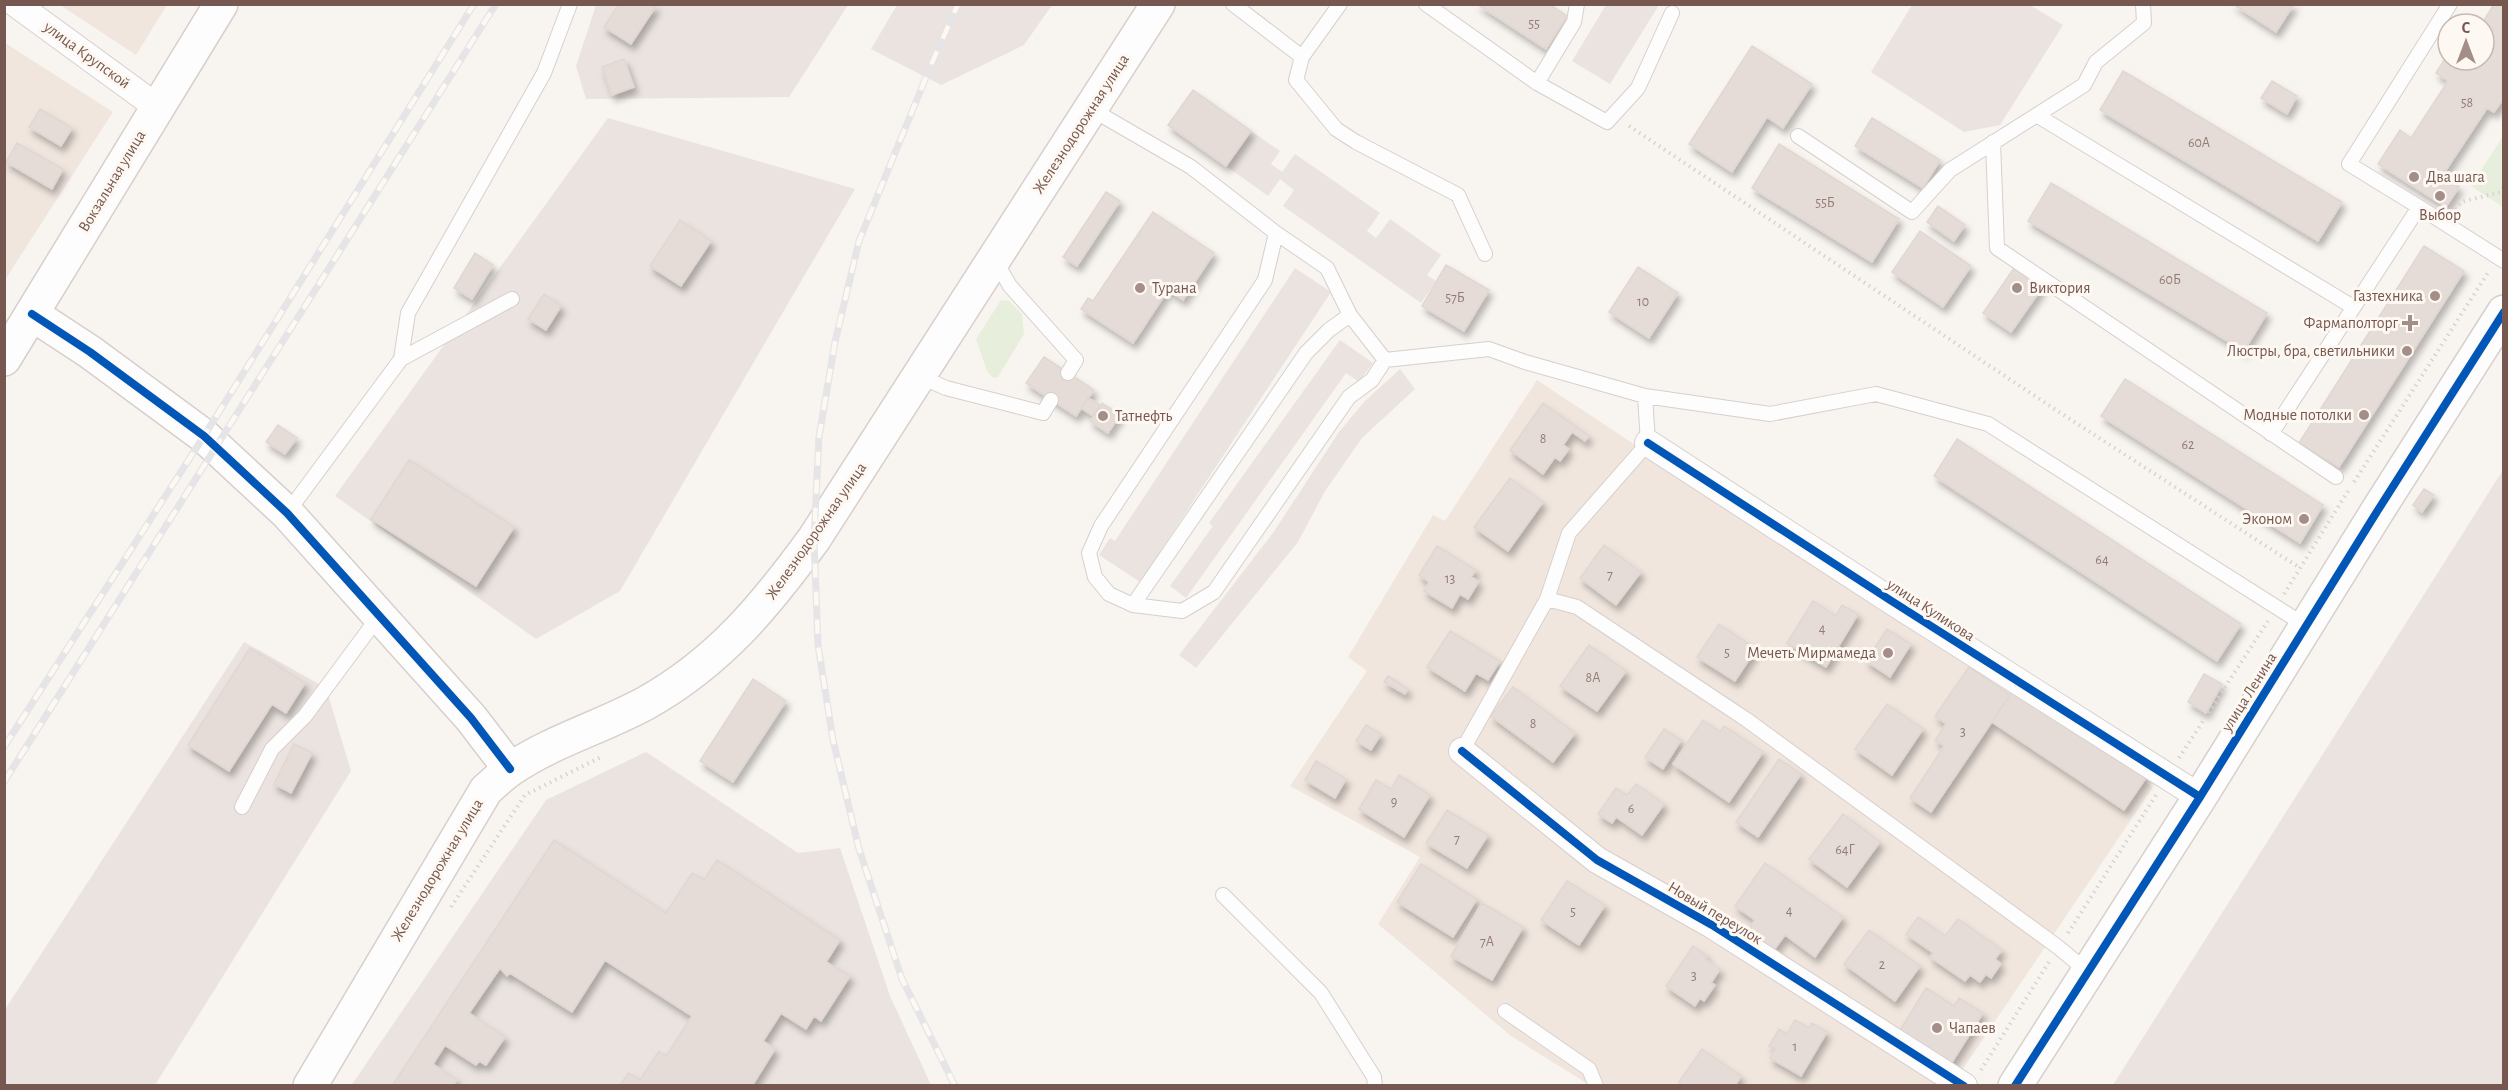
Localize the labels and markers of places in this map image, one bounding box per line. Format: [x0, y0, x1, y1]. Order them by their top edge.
place label: Два шага [2426, 169, 2485, 185]
marker: Два шага [2407, 170, 2421, 184]
marker: Выбор [2433, 189, 2447, 203]
place label: Выбор [2419, 207, 2461, 223]
place label: Турана [1152, 280, 1196, 297]
place label: Виктория [2029, 280, 2091, 296]
marker: Турана [1133, 281, 1147, 295]
marker: Виктория [2010, 281, 2024, 295]
place label: Газтехника [2353, 288, 2423, 304]
marker: Газтехника [2428, 289, 2442, 303]
place label: Фармаполторг [2304, 315, 2398, 331]
marker: Фармаполторг [2403, 316, 2417, 330]
place label: Люстры, бра, светильники [2227, 343, 2395, 359]
marker: Люстры, бра, светильники [2400, 344, 2414, 358]
place label: Модные потолки [2243, 407, 2352, 423]
place label: Татнефть [1115, 408, 1173, 424]
marker: Модные потолки [2357, 408, 2371, 422]
marker: Татнефть [1096, 409, 1110, 423]
place label: Эконом [2242, 511, 2292, 527]
marker: Эконом [2297, 512, 2311, 526]
place label: Мечеть Мирмамеда [1747, 645, 1876, 661]
marker: Мечеть Мирмамеда [1881, 646, 1895, 660]
place label: Чапаев [1949, 1020, 1996, 1036]
marker: Чапаев [1930, 1021, 1944, 1035]

